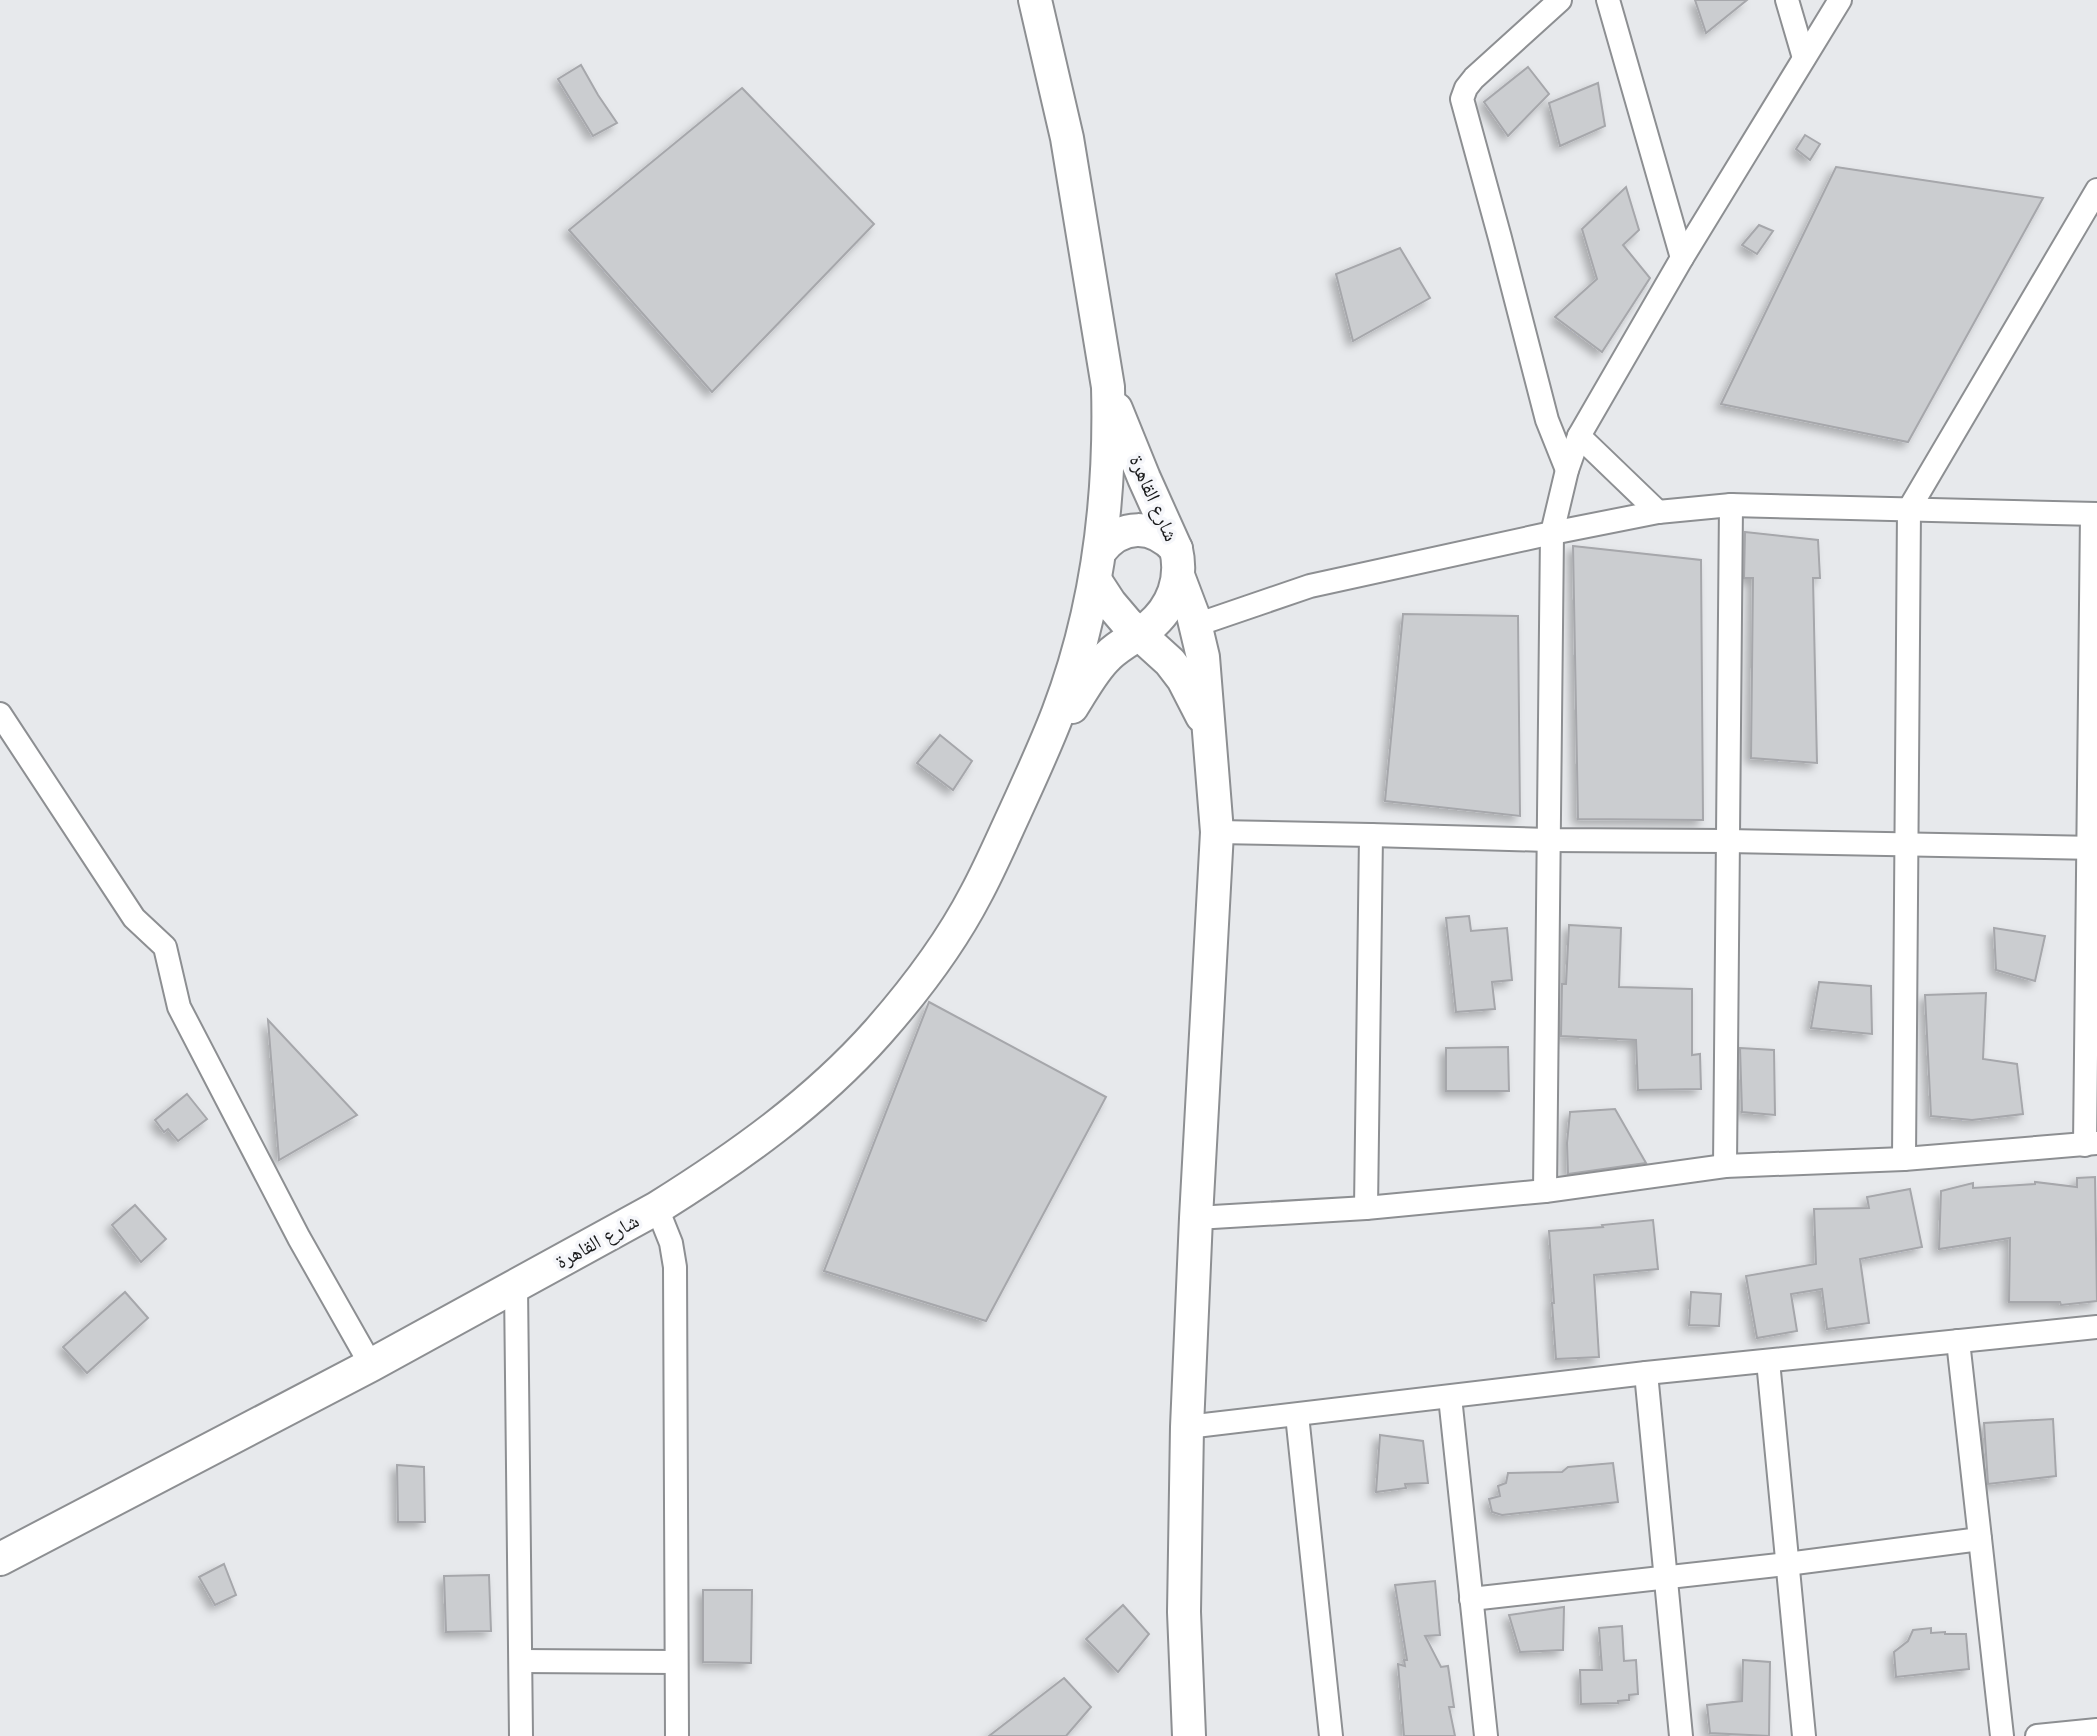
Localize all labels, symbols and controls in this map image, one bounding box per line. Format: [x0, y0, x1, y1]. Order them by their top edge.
street label: شارع القاهرة [1123, 452, 1183, 545]
street label: شارع القاهرة [552, 1209, 643, 1275]

